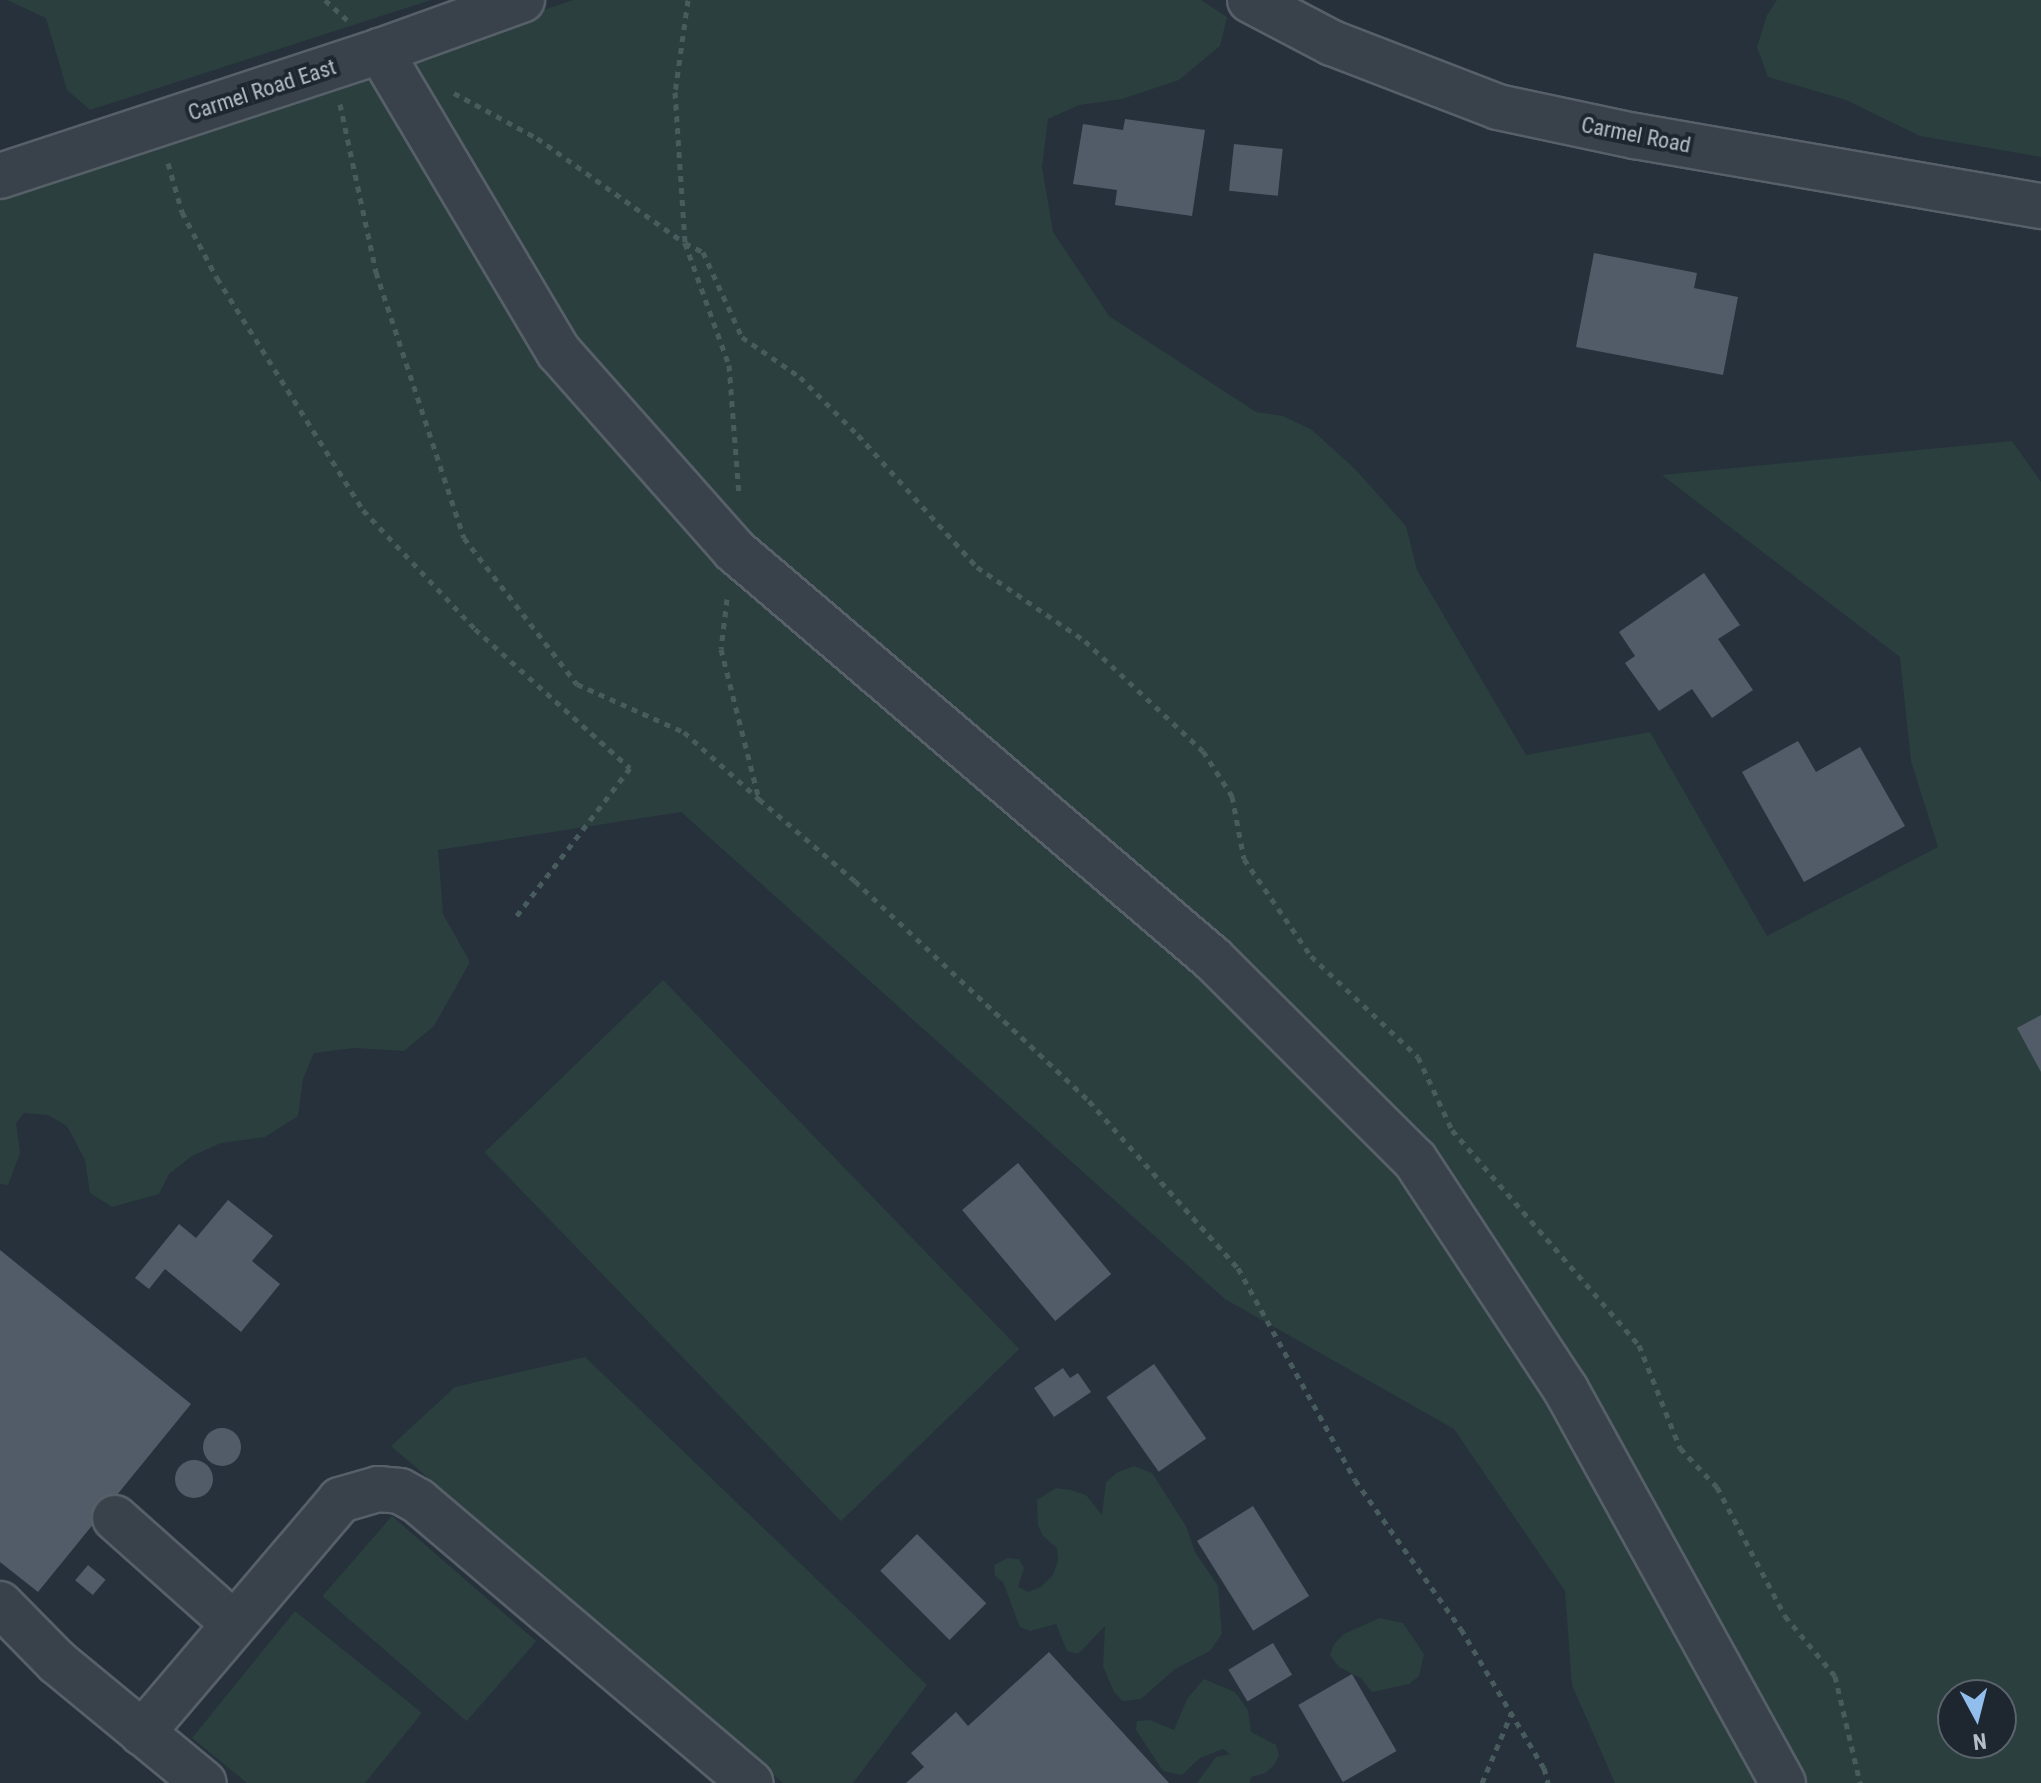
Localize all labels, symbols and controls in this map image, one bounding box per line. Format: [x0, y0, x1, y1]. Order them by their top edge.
street label: Carmel Road East [185, 54, 339, 126]
street label: Carmel Road [1579, 111, 1693, 159]
north arrow [1937, 1679, 2017, 1759]
text: N [1972, 1728, 1988, 1755]

